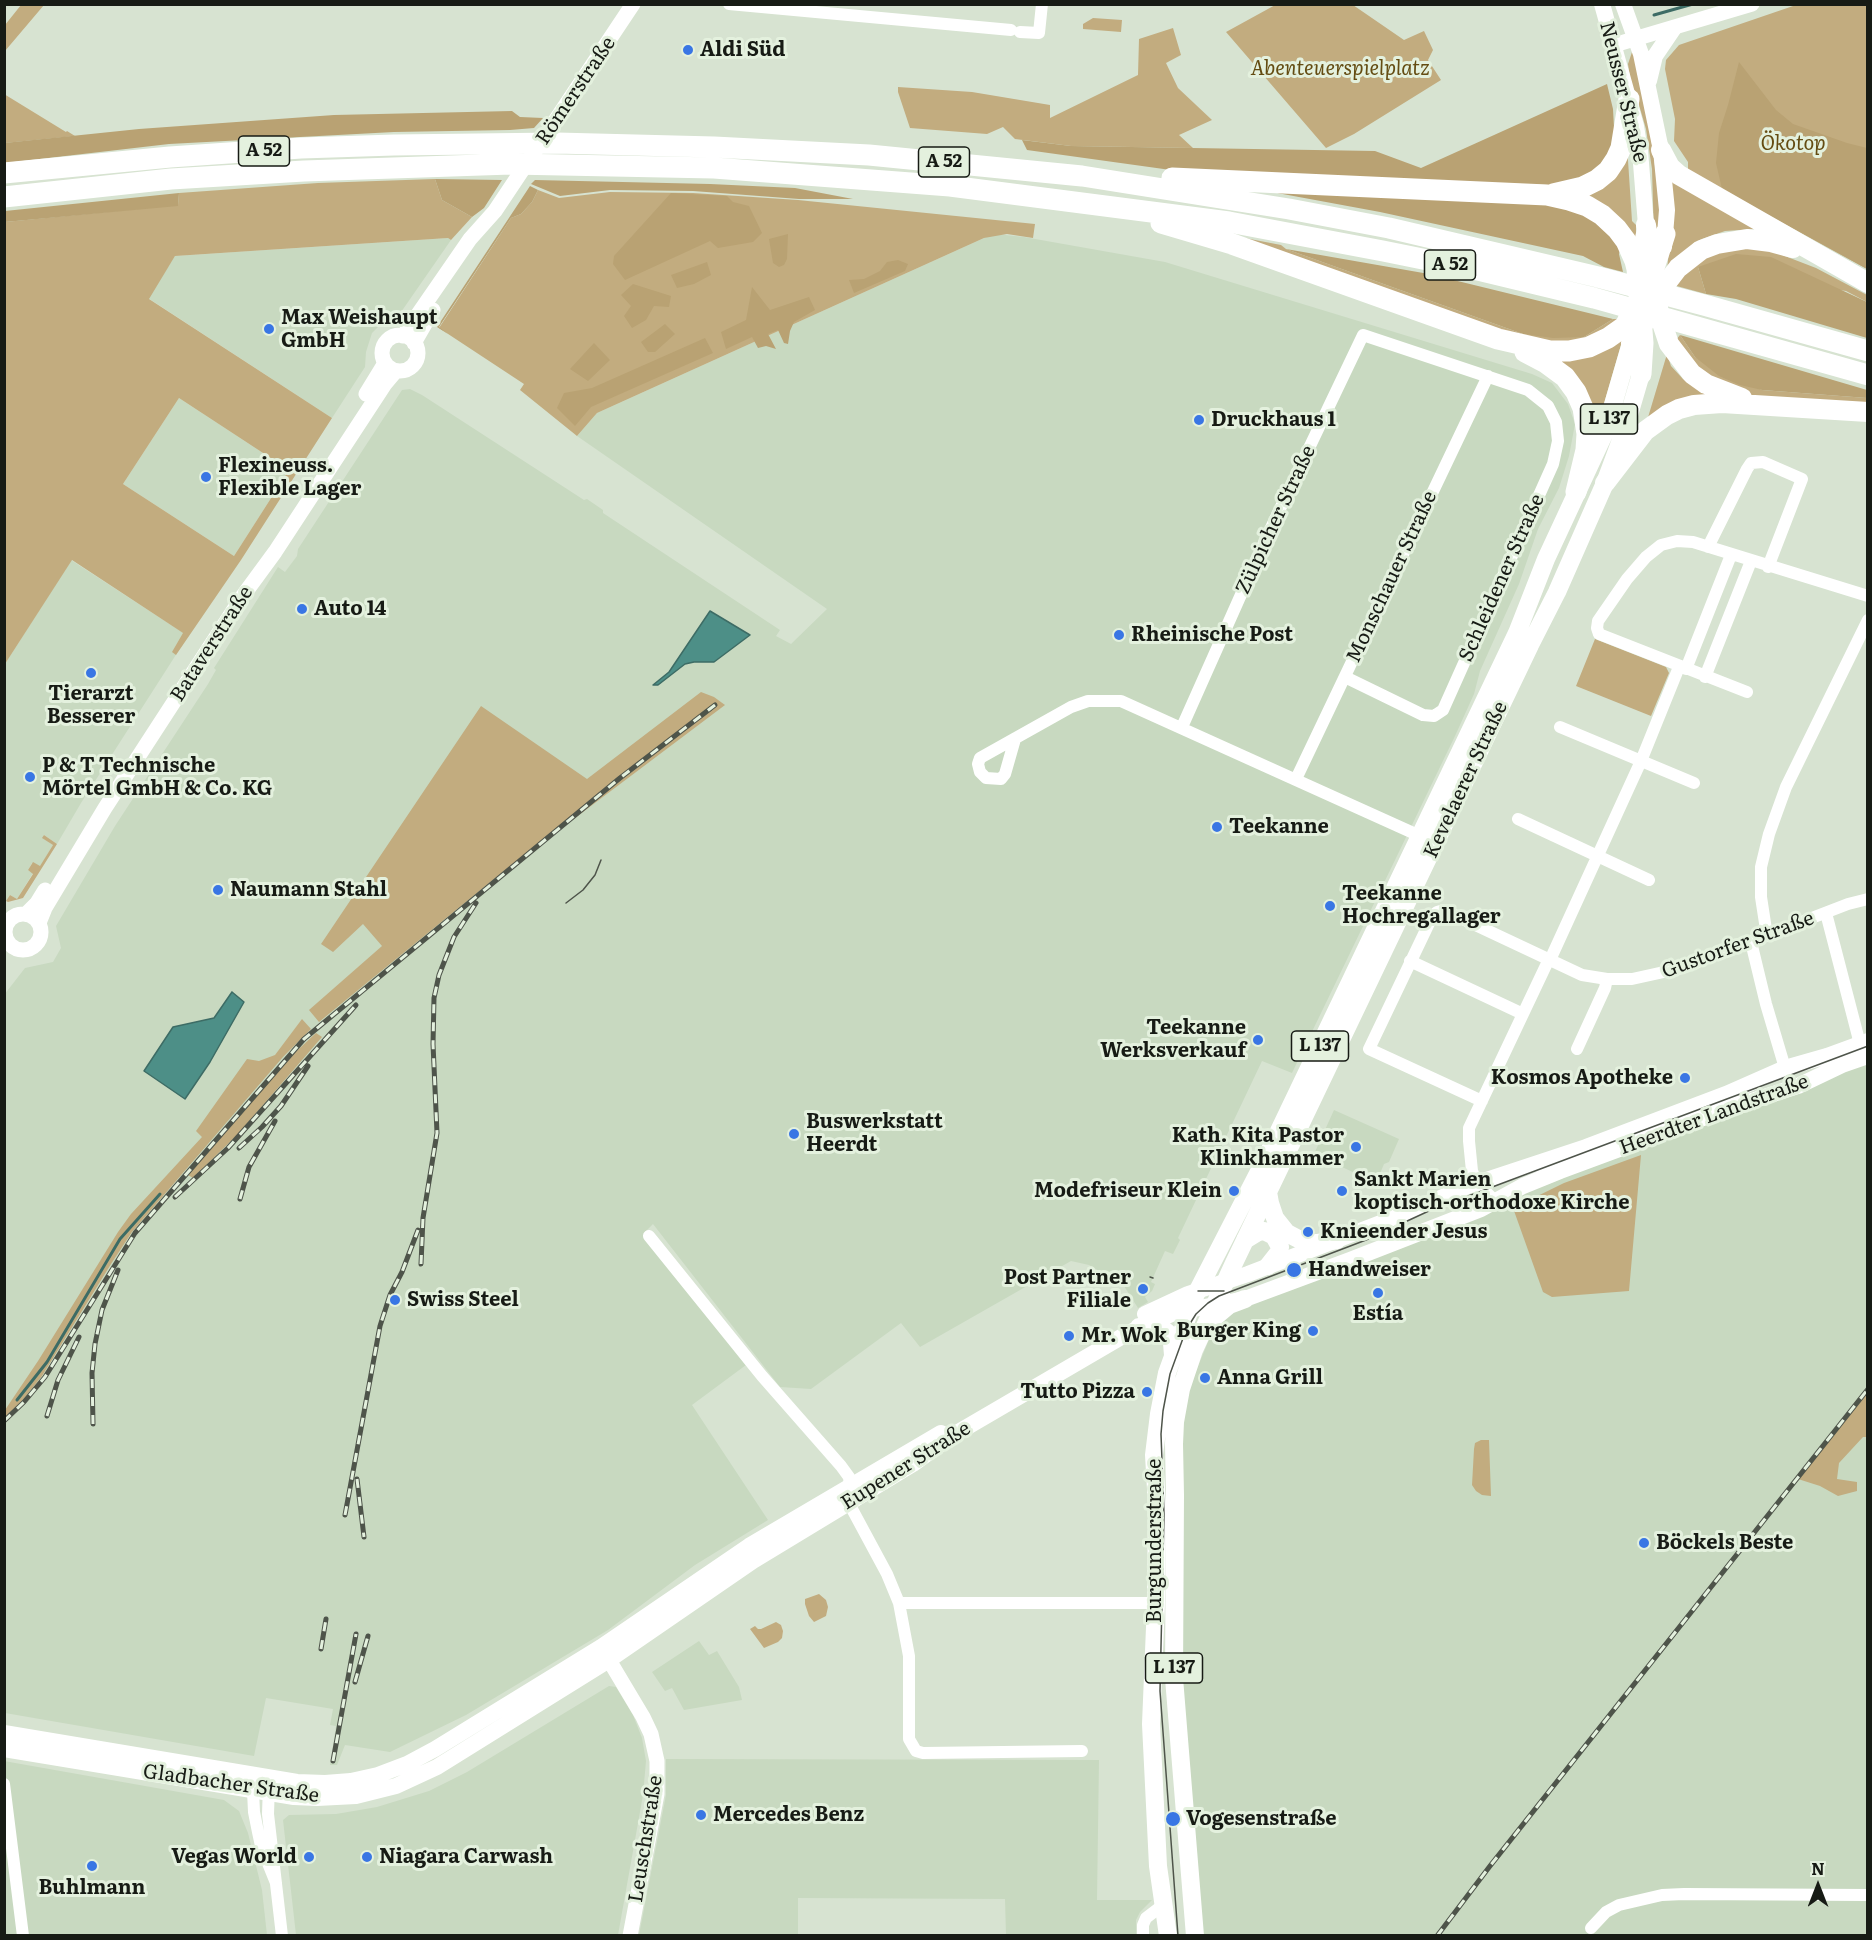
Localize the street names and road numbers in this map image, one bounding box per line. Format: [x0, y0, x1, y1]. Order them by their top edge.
street label: Neusser Straße [1594, 19, 1652, 165]
street label: Römerstraße [531, 32, 621, 150]
road number: A 52 [238, 136, 290, 166]
road number: A 52 [918, 147, 970, 177]
road number: A 52 [1424, 250, 1476, 280]
road number: L 137 [1580, 404, 1638, 434]
street label: Zülpicher Straße [1231, 442, 1321, 598]
street label: Monschauer Straße [1342, 487, 1442, 667]
street label: Schleidener Straße [1454, 490, 1550, 666]
street label: Bataverstraße [166, 582, 258, 706]
street label: Kevelaerer Straße [1419, 698, 1513, 862]
street label: Gustorfer Straße [1659, 906, 1817, 984]
road number: L 137 [1292, 1031, 1348, 1061]
street label: Heerdter Landstraße [1616, 1070, 1812, 1160]
street label: Eupener Straße [837, 1417, 975, 1515]
street label: Burgunderstraße [1143, 1459, 1167, 1623]
road number: L 137 [1146, 1653, 1202, 1683]
street label: Gladbacher Straße [141, 1760, 321, 1808]
street label: Leuschstraße [624, 1774, 668, 1904]

